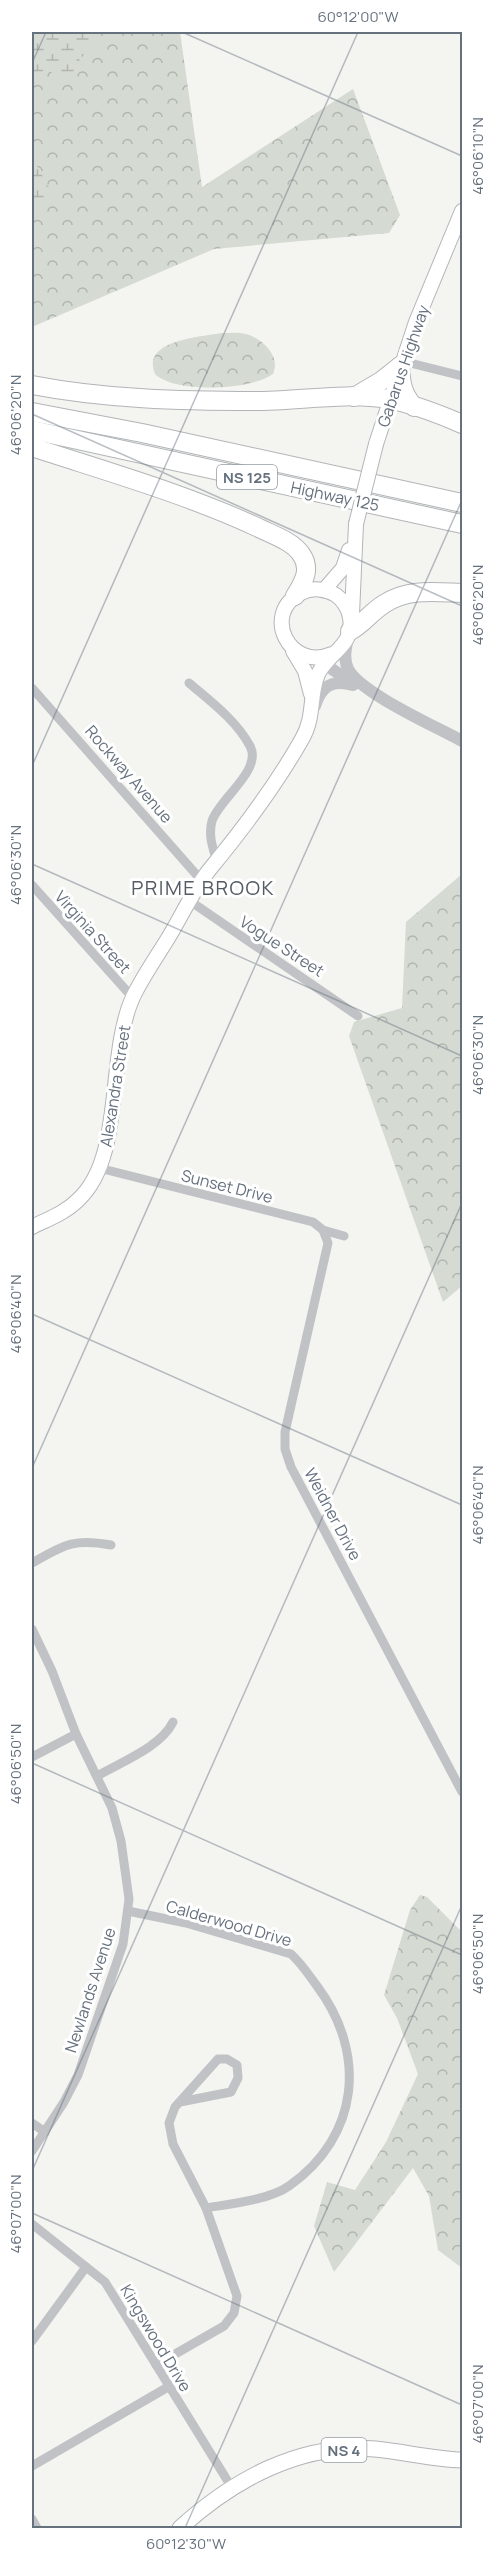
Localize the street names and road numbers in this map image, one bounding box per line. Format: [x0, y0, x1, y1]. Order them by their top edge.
street label: Gabarus Highway [372, 302, 434, 430]
road number: NS 125 [217, 465, 277, 489]
street label: Highway 125 [289, 476, 381, 516]
street label: Rockway Avenue [80, 720, 178, 828]
street label: Virginia Street [50, 886, 136, 978]
street label: Vogue Street [235, 910, 329, 982]
street label: Alexandra Street [94, 1023, 136, 1149]
street label: Sunset Drive [179, 1164, 275, 1208]
street label: Weidner Drive [299, 1464, 367, 1564]
street label: Calderwood Drive [164, 1895, 294, 1951]
street label: Newlands Avenue [59, 1925, 121, 2055]
street label: Kingswood Drive [115, 2280, 197, 2396]
road number: NS 4 [322, 2438, 366, 2462]

